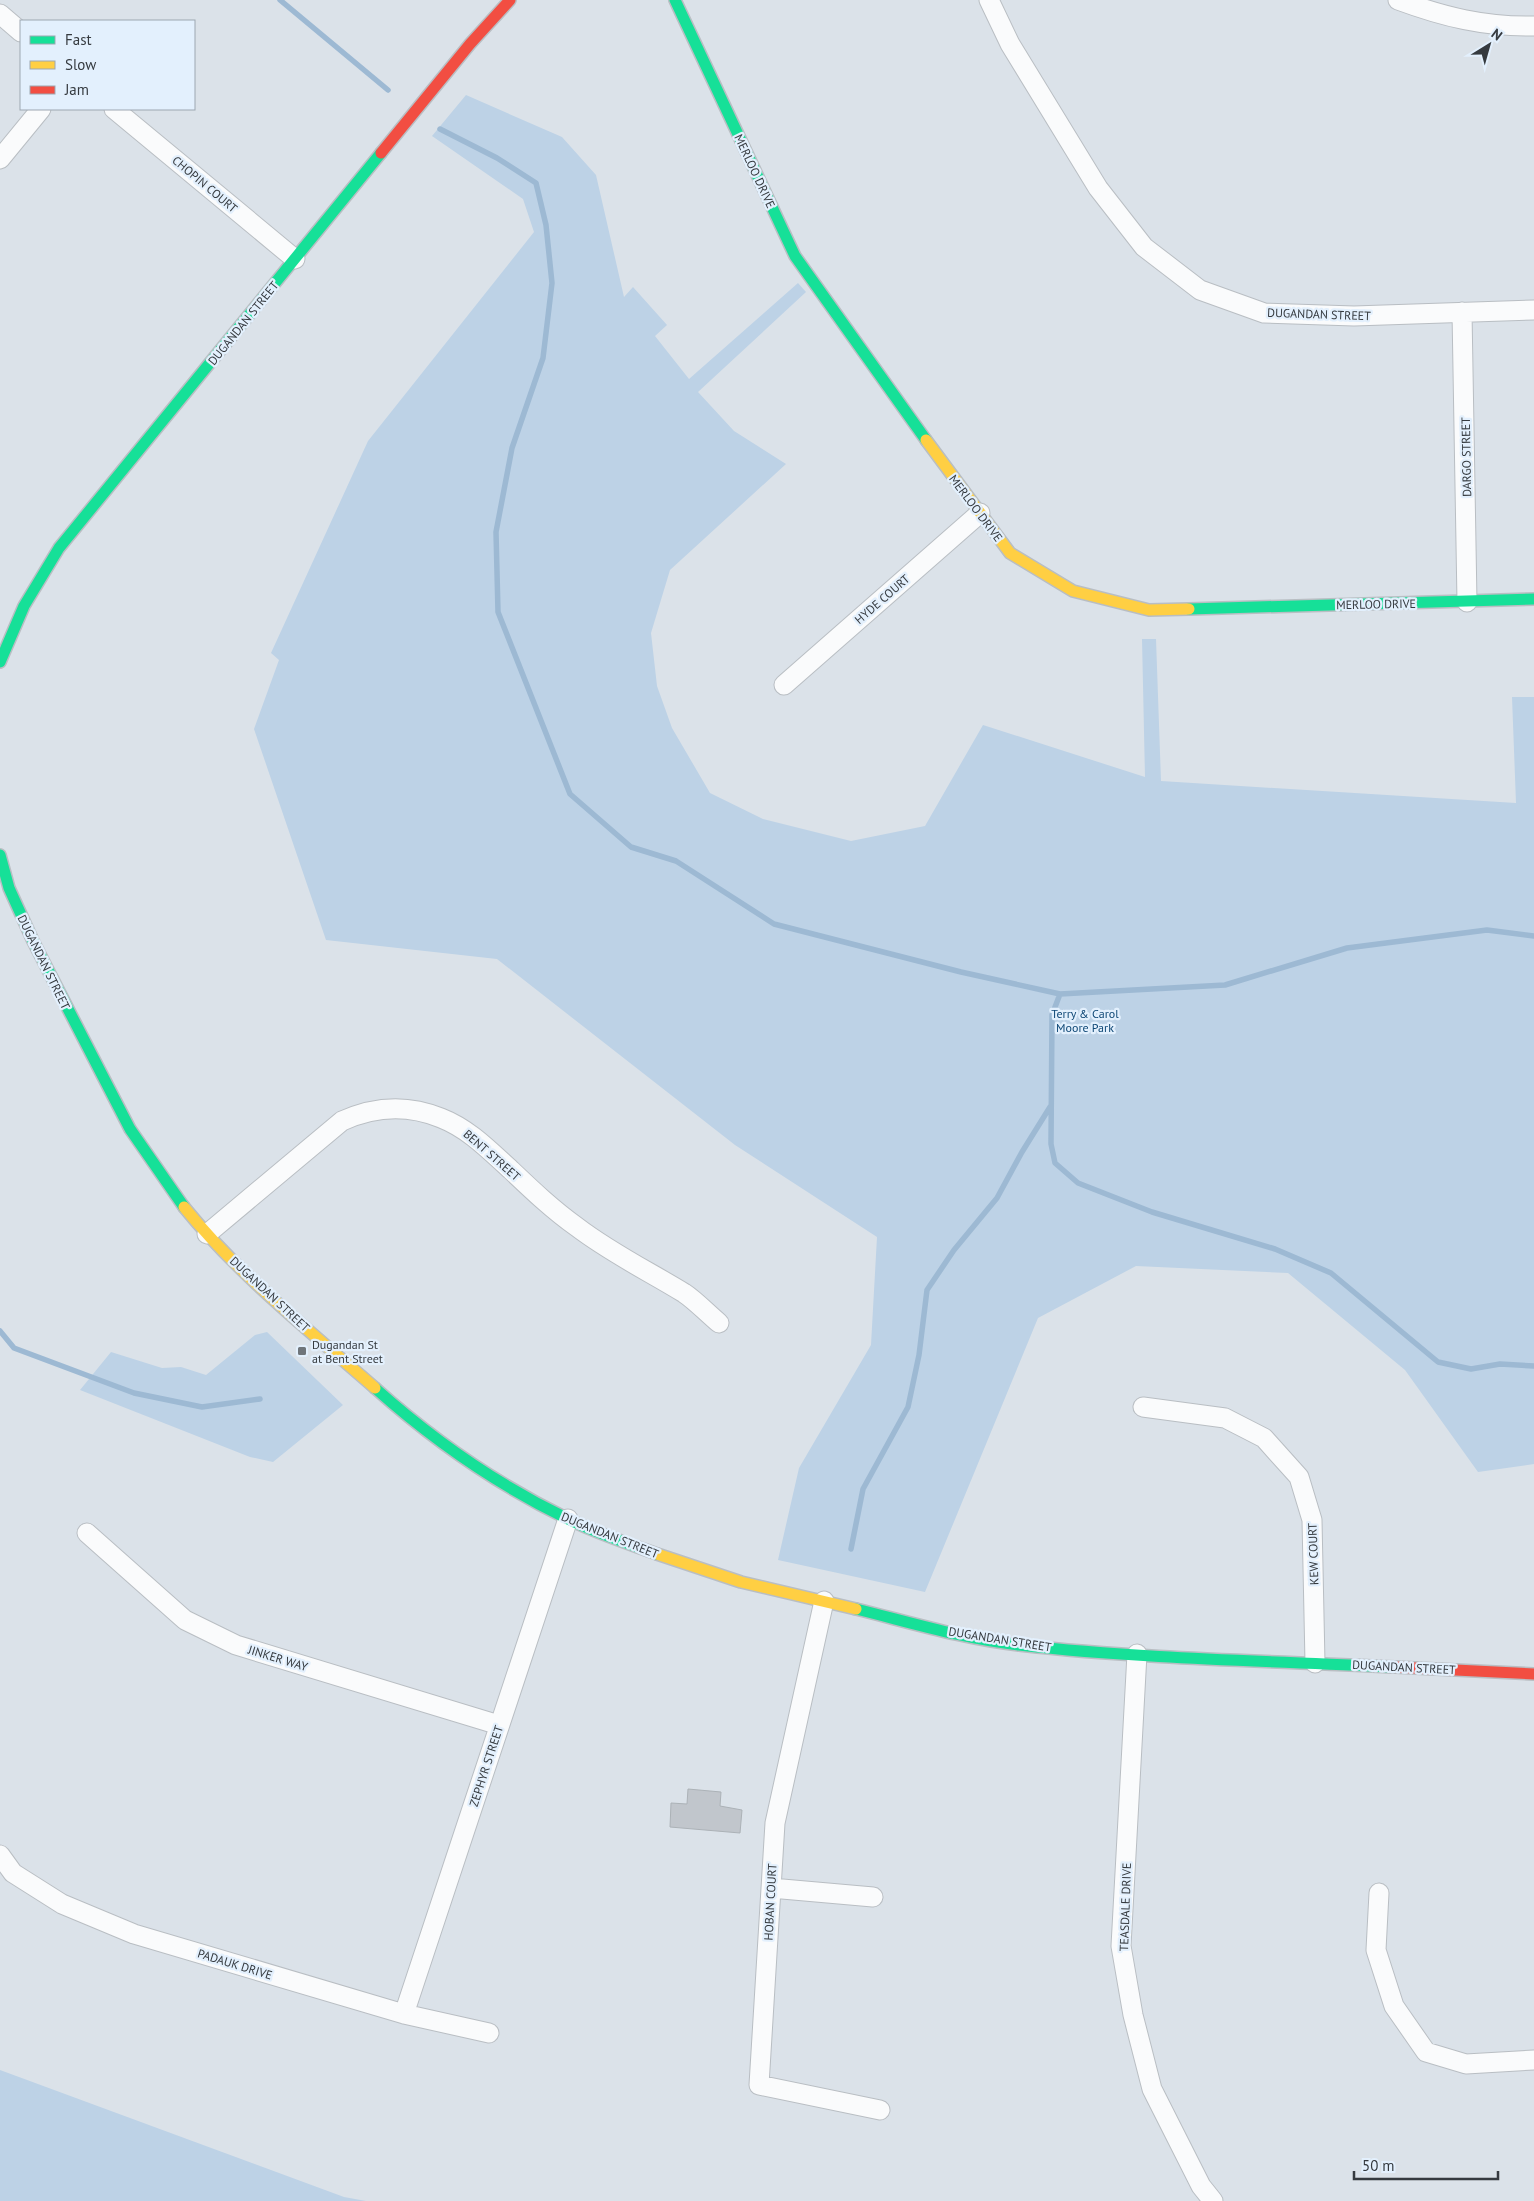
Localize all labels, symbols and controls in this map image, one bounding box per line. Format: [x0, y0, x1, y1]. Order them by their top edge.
legend [20, 20, 195, 110]
north arrow [1464, 20, 1514, 70]
text: N [1488, 25, 1506, 45]
text: Fast [65, 30, 92, 49]
text: Slow [65, 55, 96, 74]
text: Jam [64, 80, 89, 99]
street label: MERLOO DRIVE [731, 132, 779, 210]
street label: CHOPIN COURT [169, 152, 241, 216]
street label: DUGANDAN STREET [205, 278, 282, 368]
street label: DUGANDAN STREET [1267, 305, 1371, 323]
street label: DARGO STREET [1458, 417, 1474, 497]
street label: MERLOO DRIVE [946, 472, 1006, 544]
street label: HYDE COURT [851, 571, 913, 627]
street label: MERLOO DRIVE [1336, 596, 1416, 612]
street label: DUGANDAN STREET [15, 912, 74, 1012]
park label: Terry & Carol Moore Park [1051, 1006, 1119, 1035]
street label: BENT STREET [460, 1126, 524, 1184]
street label: DUGANDAN STREET [227, 1253, 313, 1335]
place label: Dugandan St at Bent Street [312, 1337, 383, 1366]
marker: Dugandan St at Bent Street [296, 1345, 308, 1357]
street label: DUGANDAN STREET [559, 1509, 661, 1561]
street label: KEW COURT [1304, 1522, 1322, 1585]
street label: DUGANDAN STREET [948, 1623, 1053, 1655]
street label: JINKER WAY [245, 1642, 310, 1674]
street label: DUGANDAN STREET [1352, 1657, 1456, 1677]
street label: ZEPHYR STREET [466, 1723, 506, 1808]
street label: TEASDALE DRIVE [1116, 1862, 1134, 1952]
street label: HOBAN COURT [760, 1863, 780, 1941]
street label: PADAUK DRIVE [196, 1946, 274, 1982]
scale bar [1354, 2148, 1498, 2180]
text: 50 m [1362, 2156, 1395, 2175]

